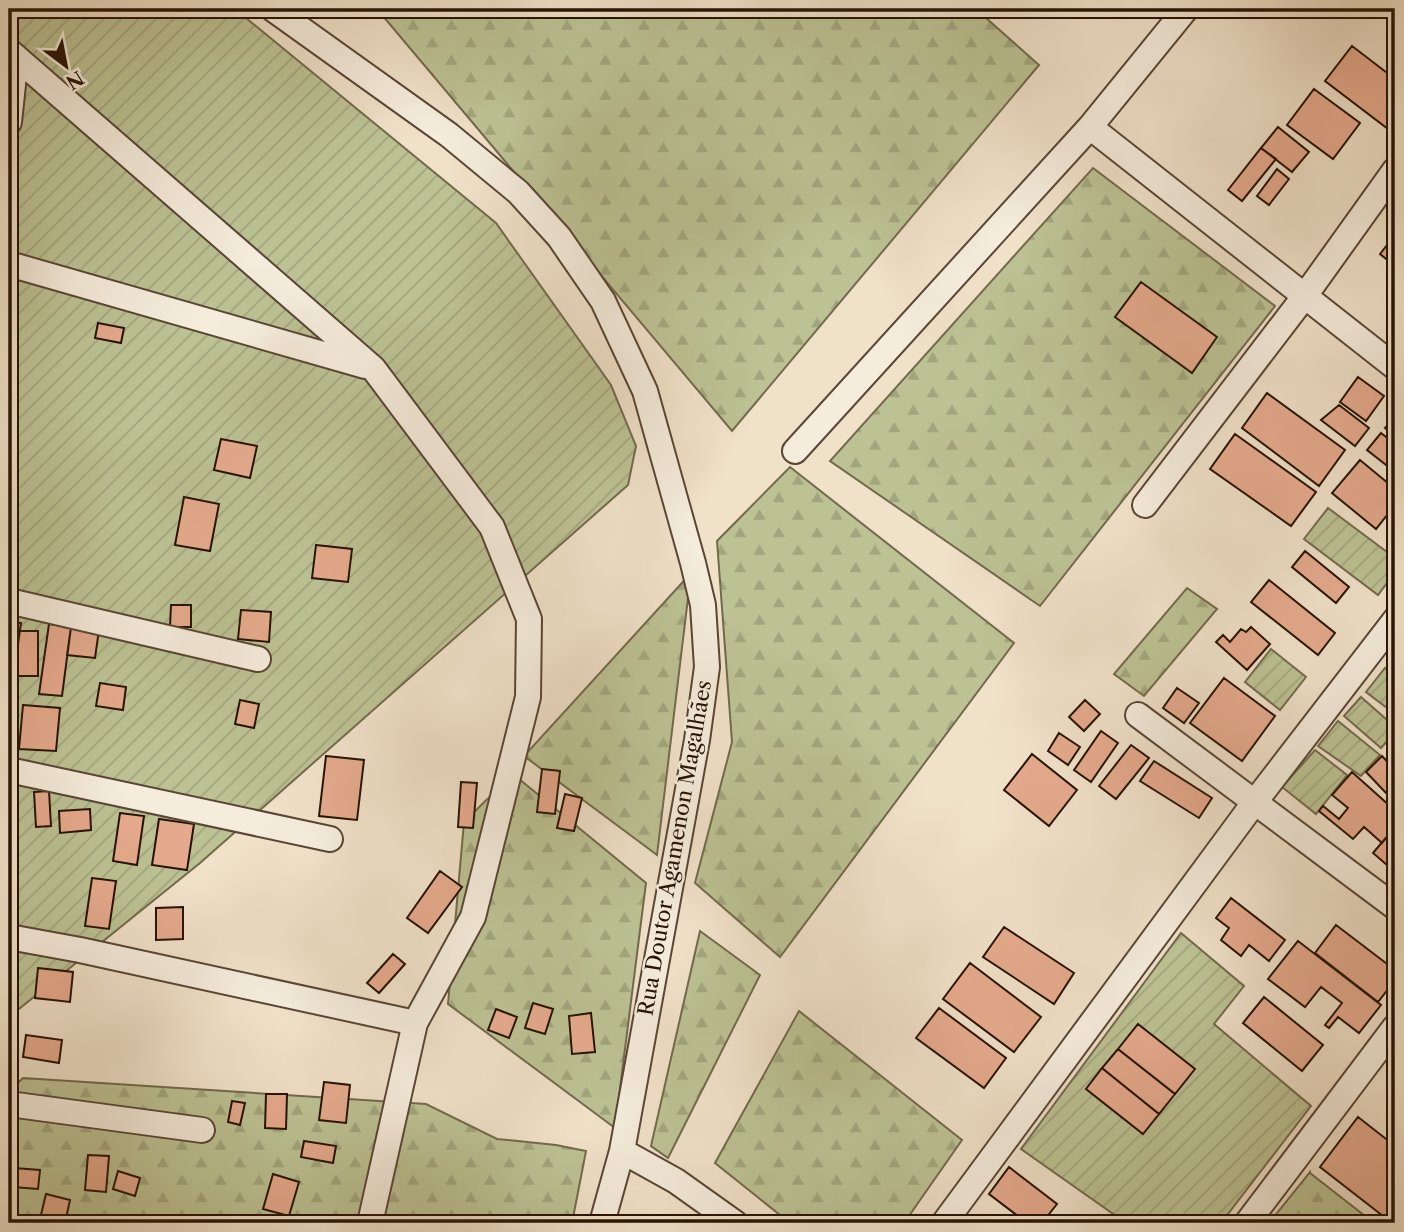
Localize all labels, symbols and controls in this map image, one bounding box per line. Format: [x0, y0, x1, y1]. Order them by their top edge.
north arrow [32, 32, 102, 102]
text: N [62, 66, 88, 94]
street label: Rua Doutor Agamenon Magalhães [633, 678, 716, 1018]

